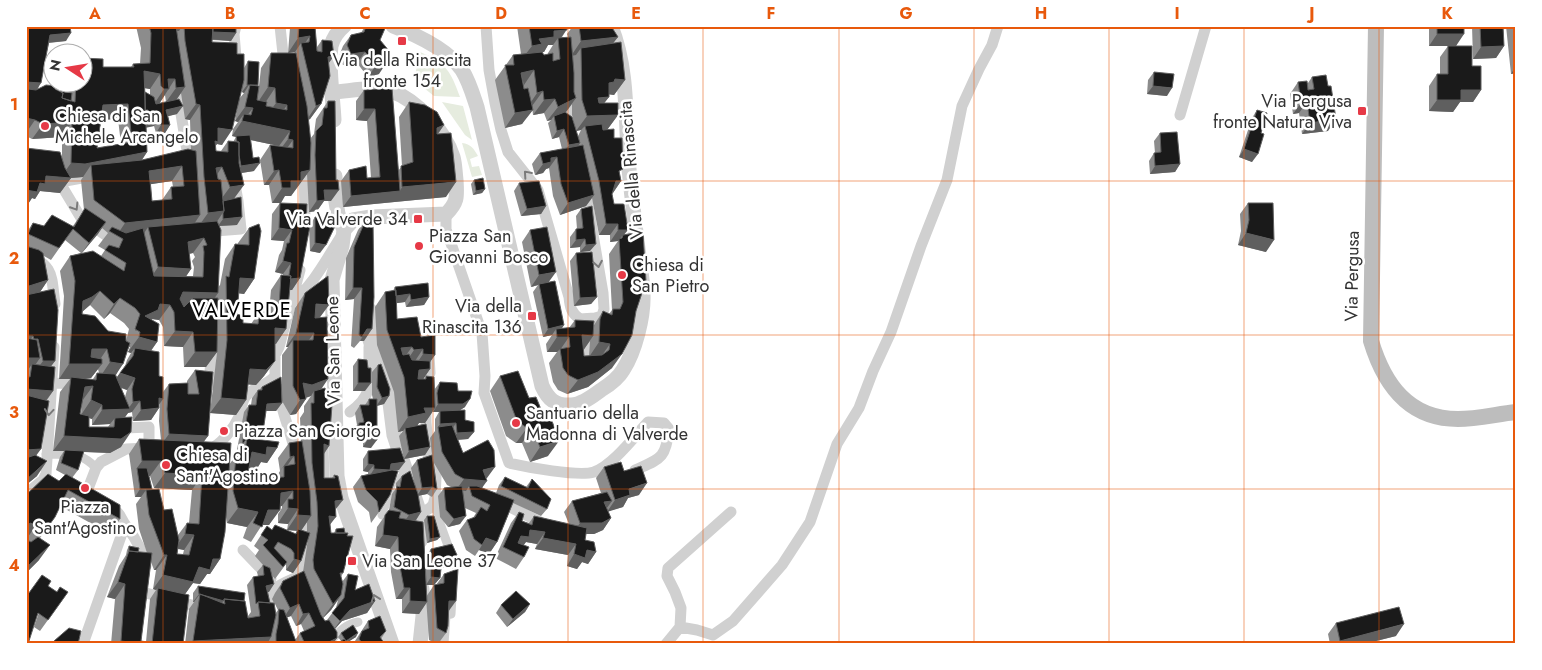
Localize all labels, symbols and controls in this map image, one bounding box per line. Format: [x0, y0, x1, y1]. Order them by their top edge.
text: A [88, 2, 101, 25]
text: B [225, 2, 235, 25]
text: C [359, 2, 371, 25]
text: D [495, 2, 507, 25]
text: E [631, 2, 641, 25]
text: F [767, 2, 775, 25]
text: G [899, 2, 913, 25]
text: H [1035, 2, 1047, 25]
text: I [1174, 2, 1180, 25]
text: J [1306, 2, 1315, 25]
text: K [1441, 2, 1453, 25]
marker: Via della Rinascita fronte 154 [396, 35, 408, 47]
north arrow [42, 42, 92, 92]
place label: Via della Rinascita fronte 154 [333, 47, 471, 94]
text: N [44, 58, 66, 73]
place label: Via Pergusa fronte Natura Viva [1213, 88, 1352, 135]
text: 1 [10, 93, 18, 116]
street label: Via della Rinascita [612, 100, 650, 240]
place label: Chiesa di San Michele Arcangelo [55, 103, 199, 150]
marker: Via Pergusa fronte Natura Viva [1356, 105, 1368, 117]
marker: Chiesa di San Michele Arcangelo [39, 120, 51, 132]
one-way arrow [524, 171, 532, 180]
one-way arrow [68, 202, 78, 211]
place label: Via Valverde 34 [286, 206, 408, 232]
marker: Via Valverde 34 [412, 213, 424, 225]
place label: Piazza San Giovanni Bosco [429, 223, 548, 270]
street label: Via Pergusa [1338, 230, 1366, 322]
marker: Piazza San Giovanni Bosco [413, 240, 425, 252]
text: 2 [9, 247, 19, 270]
place label: Chiesa di San Pietro [632, 252, 709, 299]
one-way arrow [593, 260, 603, 269]
marker: Chiesa di San Pietro [616, 269, 628, 281]
place label: Via della Rinascita 136 [422, 293, 522, 340]
district label: VALVERDE [192, 296, 292, 325]
street label: Via San Leone [319, 296, 347, 406]
marker: Via della Rinascita 136 [526, 310, 538, 322]
place label: Santuario della Madonna di Valverde [526, 400, 688, 447]
text: 3 [9, 401, 19, 424]
one-way arrow [44, 408, 55, 416]
marker: Santuario della Madonna di Valverde [510, 417, 522, 429]
place label: Piazza San Giorgio [234, 418, 381, 444]
marker: Piazza San Giorgio [218, 425, 230, 437]
place label: Chiesa di Sant'Agostino [176, 442, 278, 489]
marker: Chiesa di Sant'Agostino [160, 459, 172, 471]
marker: Piazza Sant'Agostino [79, 482, 91, 494]
place label: Piazza Sant'Agostino [34, 494, 136, 541]
place label: Via San Leone 37 [362, 548, 497, 574]
text: 4 [8, 554, 20, 577]
marker: Via San Leone 37 [346, 555, 358, 567]
one-way arrow [371, 594, 381, 603]

